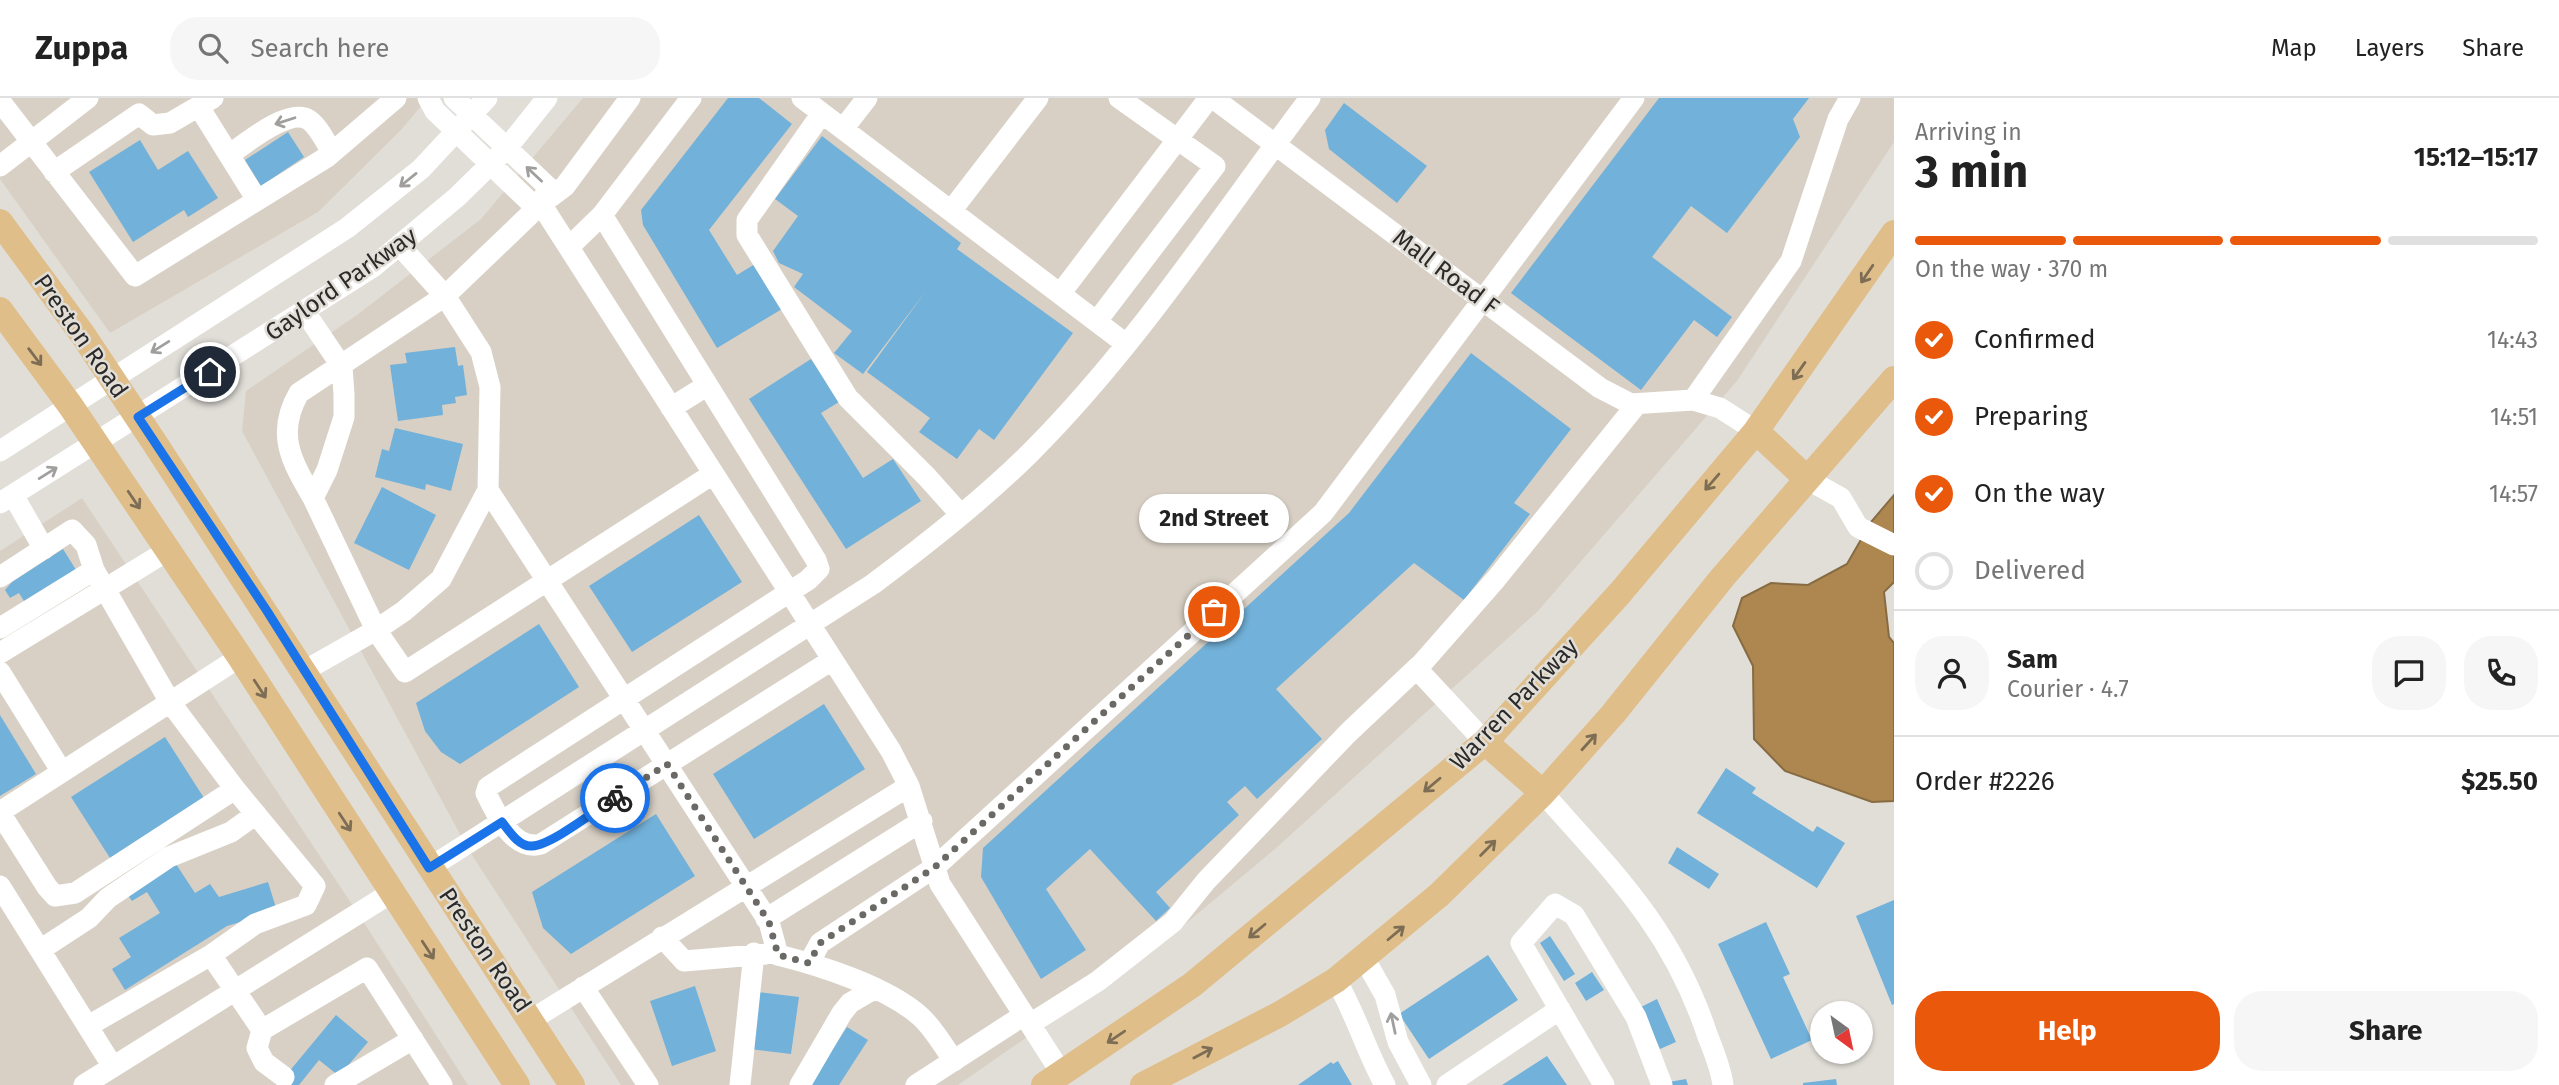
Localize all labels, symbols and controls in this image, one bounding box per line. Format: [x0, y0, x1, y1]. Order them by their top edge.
search box [170, 17, 660, 80]
text: Zuppa [35, 28, 128, 68]
icon: search [194, 29, 232, 67]
text: Search here [250, 33, 389, 64]
text: Map [2271, 34, 2317, 62]
text: Layers [2355, 34, 2424, 62]
text: Share [2462, 34, 2524, 62]
one-way arrow [274, 116, 296, 129]
text: Arriving in [1915, 118, 2022, 146]
text: 15:12–15:17 [2414, 142, 2538, 173]
text: 3 min [1915, 144, 2028, 199]
one-way arrow [526, 165, 543, 182]
one-way arrow [399, 172, 417, 187]
street label: Gaylord Parkway [260, 221, 422, 347]
street label: Mall Road F [1387, 223, 1505, 321]
text: On the way · 370 m [1915, 255, 2108, 283]
one-way arrow [1860, 264, 1874, 284]
street label: Preston Road [28, 269, 134, 403]
icon: check [1915, 321, 1953, 359]
text: Confirmed [1974, 324, 2095, 355]
text: 14:43 [2487, 326, 2538, 354]
one-way arrow [150, 340, 170, 354]
pin [180, 342, 240, 402]
one-way arrow [28, 347, 43, 366]
icon: home [191, 353, 229, 391]
one-way arrow [1792, 361, 1807, 380]
icon: check [1915, 398, 1953, 436]
text: Preparing [1974, 401, 2087, 432]
text: 14:51 [2490, 403, 2538, 431]
one-way arrow [37, 466, 57, 480]
one-way arrow [1704, 473, 1720, 491]
icon: check [1915, 475, 1953, 513]
text: On the way [1974, 478, 2105, 509]
text: 14:57 [2489, 480, 2538, 508]
one-way arrow [127, 490, 141, 509]
callout: 2nd Street [1139, 493, 1289, 542]
text: 2nd Street [1159, 504, 1269, 532]
text: Delivered [1974, 555, 2086, 586]
pin [1184, 582, 1244, 642]
icon: bag [1195, 593, 1233, 631]
street label: Warren Parkway [1444, 632, 1584, 776]
button: person [1915, 636, 1989, 710]
button: chat [2372, 636, 2446, 710]
button: phone [2464, 636, 2538, 710]
text: Sam [2007, 644, 2058, 675]
text: Courier · 4.7 [2007, 675, 2129, 703]
one-way arrow [254, 679, 268, 699]
one-way arrow [1581, 733, 1597, 751]
courier [580, 763, 650, 833]
text: Order #2226 [1915, 766, 2055, 797]
text: $25.50 [2461, 766, 2538, 797]
one-way arrow [1424, 778, 1442, 793]
icon: bike [596, 779, 634, 817]
one-way arrow [339, 811, 353, 831]
one-way arrow [1479, 839, 1496, 856]
street label: Preston Road [433, 882, 537, 1018]
one-way arrow [1249, 923, 1267, 939]
one-way arrow [1386, 925, 1404, 941]
one-way arrow [422, 939, 436, 959]
button: Help [1915, 991, 2220, 1071]
button: Share [2234, 991, 2538, 1071]
north arrow [1810, 1001, 1872, 1064]
map controls [1810, 1001, 1873, 1064]
one-way arrow [1386, 1012, 1399, 1035]
one-way arrow [1106, 1030, 1126, 1044]
one-way arrow [1193, 1045, 1213, 1059]

